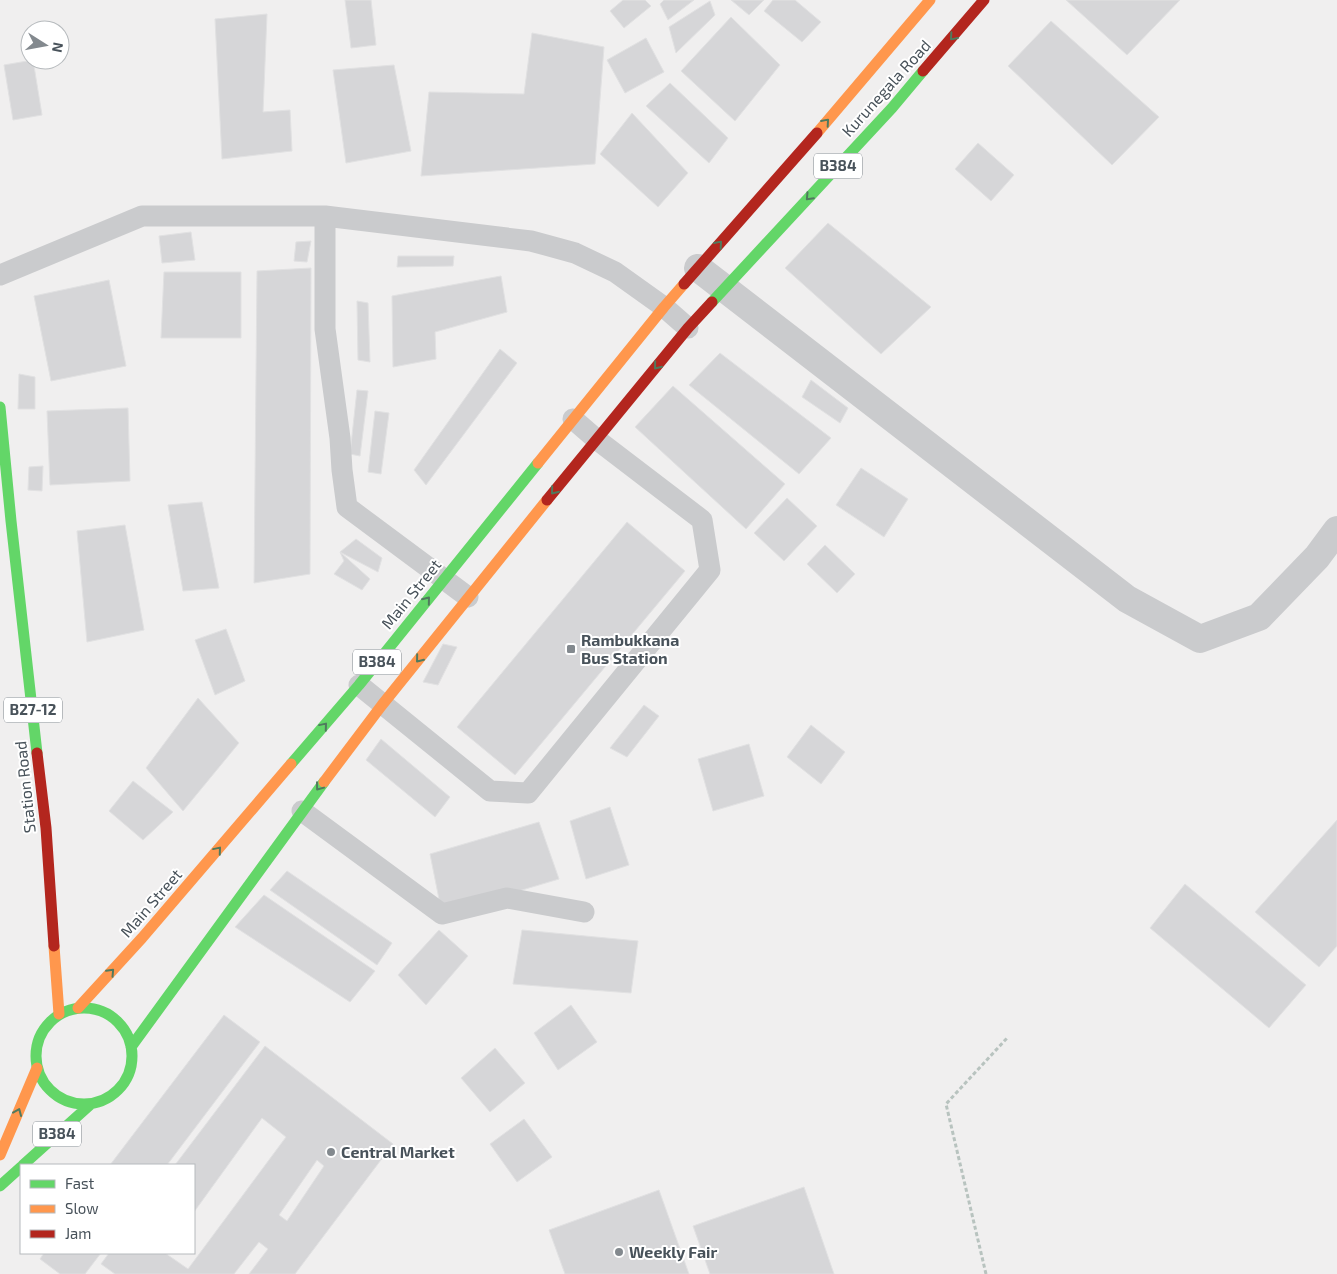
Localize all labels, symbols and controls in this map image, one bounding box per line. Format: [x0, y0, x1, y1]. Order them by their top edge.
north arrow [20, 20, 70, 70]
one-way arrow [950, 32, 959, 41]
street label: Kurunegala Road [837, 35, 934, 140]
text: N [49, 41, 68, 54]
one-way arrow [820, 119, 829, 128]
road number: B384 [814, 154, 862, 178]
one-way arrow [806, 191, 815, 200]
one-way arrow [713, 241, 722, 250]
one-way arrow [653, 360, 662, 369]
one-way arrow [550, 486, 559, 495]
street label: Main Street [377, 555, 444, 632]
one-way arrow [421, 597, 430, 606]
place label: Rambukkana Bus Station [581, 630, 679, 667]
marker: Rambukkana Bus Station [565, 643, 577, 655]
road number: B384 [353, 650, 401, 674]
one-way arrow [416, 653, 424, 662]
road number: B27-12 [4, 698, 62, 722]
one-way arrow [318, 722, 327, 731]
street label: Station Road [10, 740, 39, 834]
one-way arrow [317, 781, 325, 790]
one-way arrow [213, 846, 222, 855]
street label: Main Street [116, 865, 185, 941]
one-way arrow [105, 968, 114, 977]
one-way arrow [12, 1108, 23, 1117]
road number: B384 [33, 1122, 81, 1146]
place label: Central Market [341, 1142, 455, 1161]
marker: Central Market [325, 1146, 337, 1158]
legend [20, 1164, 195, 1254]
text: Fast [65, 1174, 95, 1192]
text: Slow [65, 1199, 99, 1217]
text: Jam [65, 1224, 91, 1242]
place label: Weekly Fair [629, 1242, 717, 1262]
marker: Weekly Fair [613, 1246, 625, 1258]

